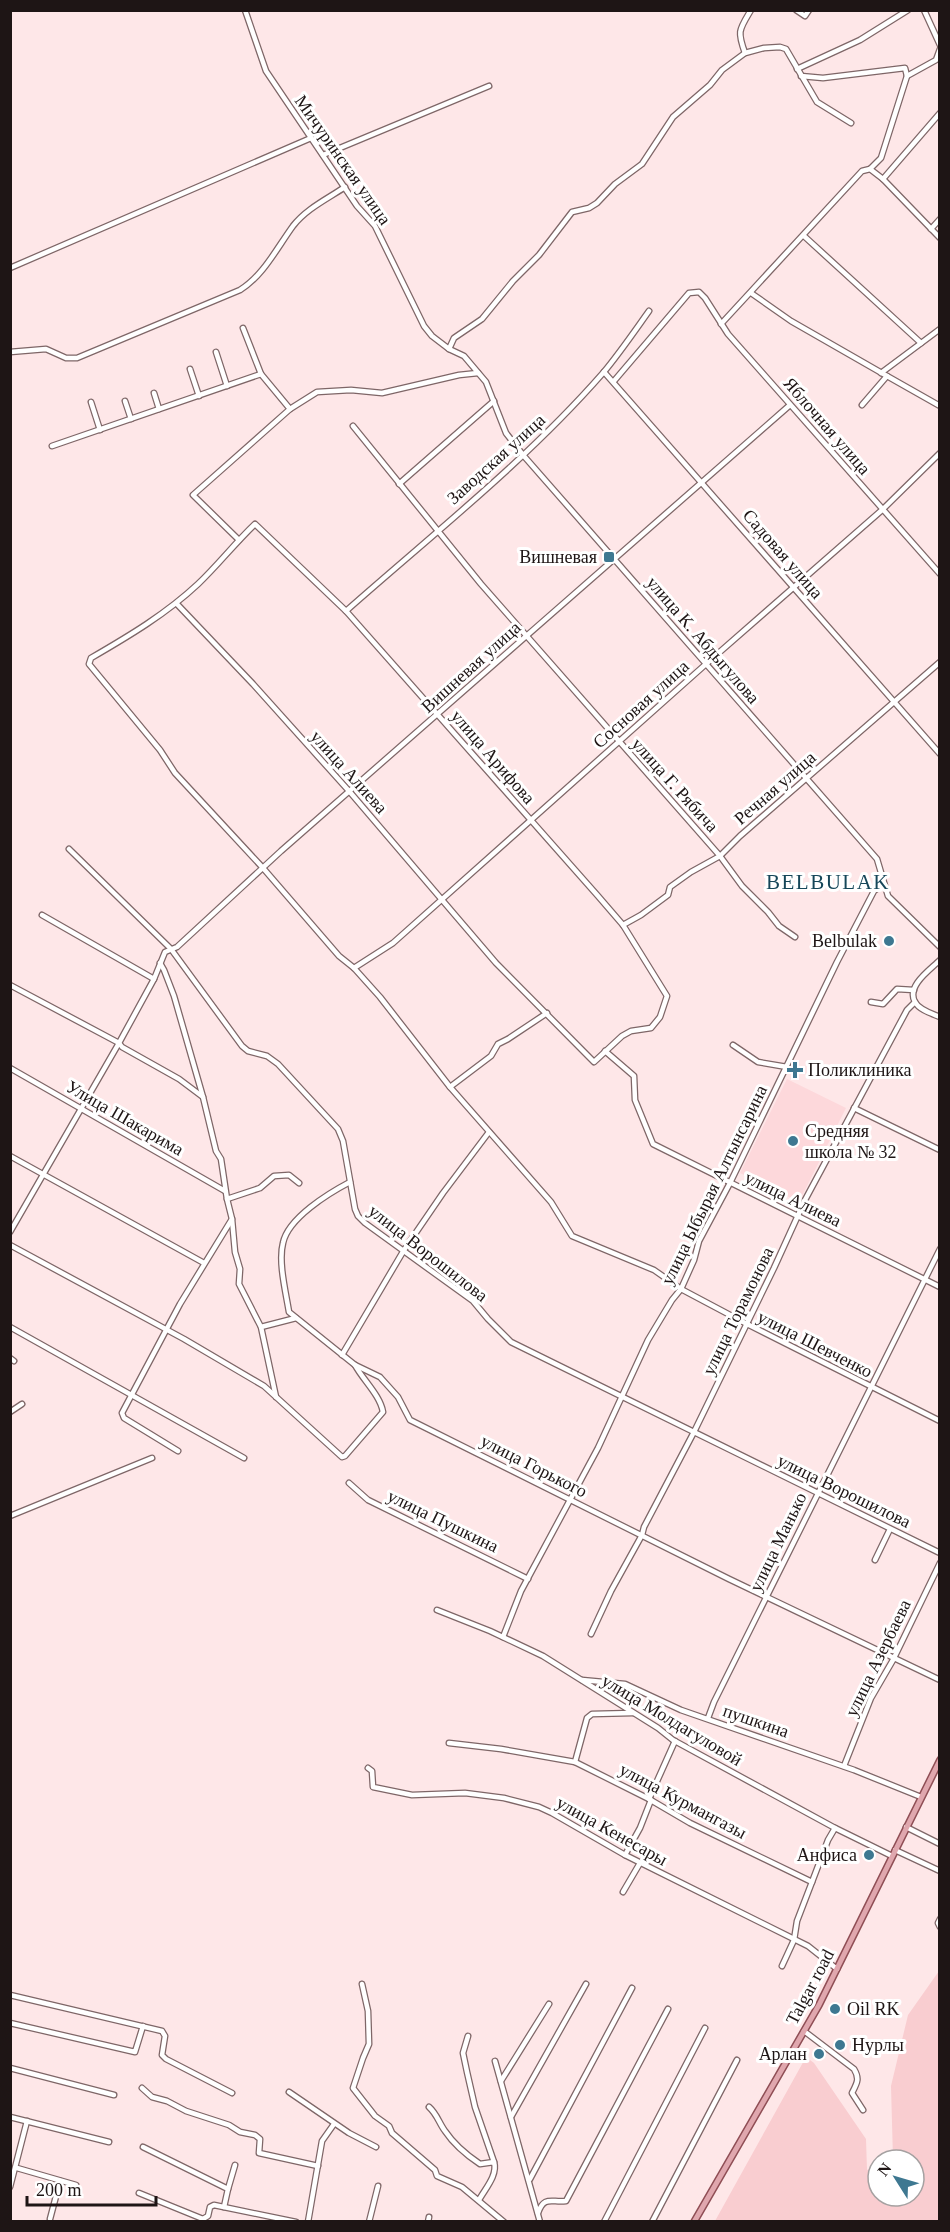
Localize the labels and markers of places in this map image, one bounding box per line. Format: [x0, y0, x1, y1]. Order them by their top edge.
place label: Вишневая [519, 547, 597, 567]
marker: Вишневая [602, 550, 616, 564]
place label: Belbulak [812, 931, 877, 951]
marker: Belbulak [882, 934, 896, 948]
place label: Поликлиника [808, 1060, 911, 1080]
marker: Поликлиника [786, 1061, 804, 1079]
place label: Средняя школа № 32 [805, 1121, 897, 1162]
marker: Средняя школа № 32 [786, 1134, 800, 1148]
place label: Анфиса [797, 1845, 857, 1865]
marker: Анфиса [862, 1848, 876, 1862]
place label: Oil RK [847, 1999, 900, 2019]
marker: Oil RK [828, 2002, 842, 2016]
place label: Нурлы [852, 2035, 904, 2055]
marker: Нурлы [833, 2038, 847, 2052]
place label: Арлан [759, 2044, 807, 2064]
marker: Арлан [812, 2047, 826, 2061]

